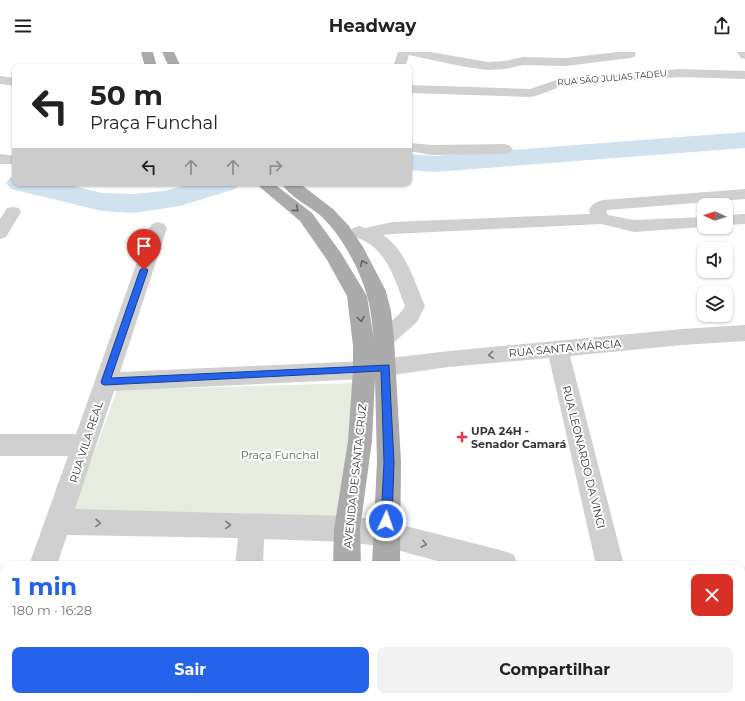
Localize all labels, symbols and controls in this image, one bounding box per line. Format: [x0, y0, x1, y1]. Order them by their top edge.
icon: menu [12, 15, 34, 37]
text: Headway [329, 15, 416, 37]
icon: share [711, 15, 733, 37]
street label: RUA SÃO JULIAS TADEU [557, 67, 667, 88]
text: 50 m [90, 78, 163, 112]
icon: left [24, 80, 76, 132]
text: Praça Funchal [90, 112, 218, 134]
icon: left [138, 156, 160, 178]
icon: ahead [180, 156, 202, 178]
icon: ahead [222, 156, 244, 178]
icon: right [264, 156, 286, 178]
north arrow [697, 198, 733, 234]
map controls [697, 198, 733, 322]
one-way arrow [292, 204, 299, 211]
pin [127, 229, 161, 270]
icon: arrive [133, 235, 155, 257]
button: sound [697, 242, 733, 278]
one-way arrow [360, 259, 367, 267]
button: layers [697, 286, 733, 322]
one-way arrow [356, 316, 365, 322]
street label: RUA SANTA MÁRCIA [508, 336, 622, 360]
one-way arrow [488, 351, 494, 360]
street label: RUA LEONARDO DA VINCI [559, 384, 609, 530]
street label: RUA VILA REAL [66, 399, 106, 485]
street label: AVENIDA DE SANTA CRUZ [340, 403, 370, 549]
place label: UPA 24H - Senador Camará [471, 424, 566, 451]
marker: UPA 24H - Senador Camará [456, 431, 468, 443]
park label: Praça Funchal [241, 448, 319, 462]
position arrow [365, 500, 407, 542]
one-way arrow [95, 519, 101, 527]
one-way arrow [225, 521, 231, 529]
one-way arrow [420, 539, 427, 548]
text: 1 min [12, 572, 77, 601]
button: close [691, 574, 733, 616]
text: 180 m · 16:28 [12, 602, 92, 618]
button: Sair [12, 647, 369, 693]
button: Compartilhar [377, 647, 733, 693]

